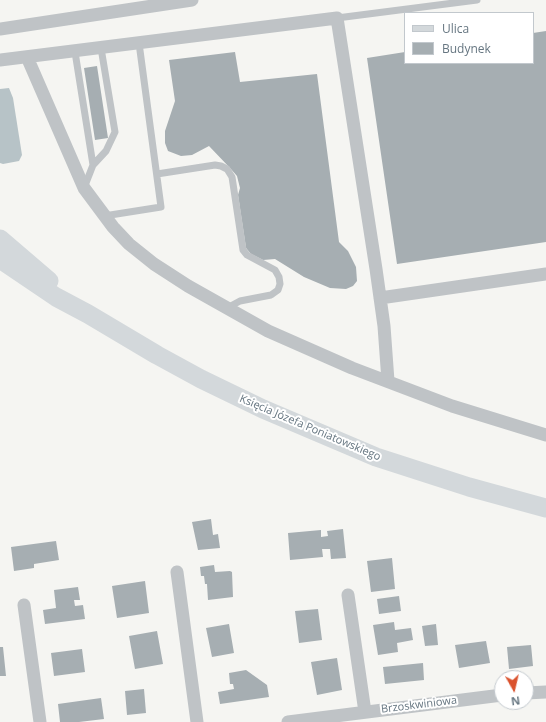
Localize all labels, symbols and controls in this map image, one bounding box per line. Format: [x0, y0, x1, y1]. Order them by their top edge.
legend [404, 12, 534, 64]
text: Ulica [442, 20, 469, 37]
text: Budynek [442, 40, 491, 57]
street label: Księcia Józefa Poniatowskiego [237, 392, 383, 464]
north arrow [494, 670, 534, 710]
text: N [510, 693, 521, 709]
street label: Brzoskwiniowa [380, 694, 458, 716]

